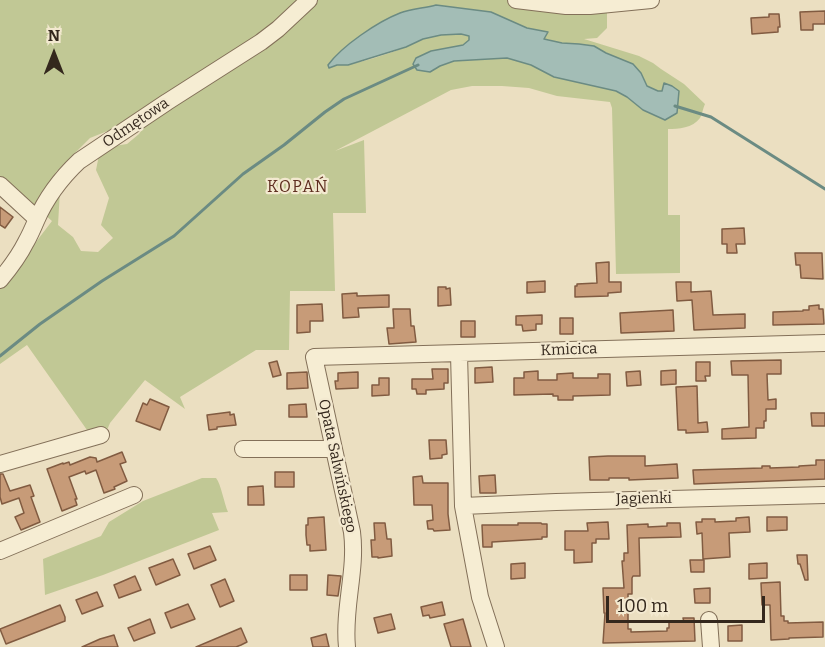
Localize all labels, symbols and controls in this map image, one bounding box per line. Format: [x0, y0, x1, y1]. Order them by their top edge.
north arrow [24, 24, 84, 84]
text: N [48, 26, 60, 45]
street label: Odmętowa [99, 94, 173, 152]
district label: KOPAŃ [267, 178, 329, 198]
street label: Kmicica [540, 340, 598, 360]
street label: Opata Salwińskiego [314, 398, 360, 534]
street label: Jagienki [616, 490, 672, 508]
scale bar [609, 584, 768, 622]
text: 100 m [617, 595, 668, 617]

